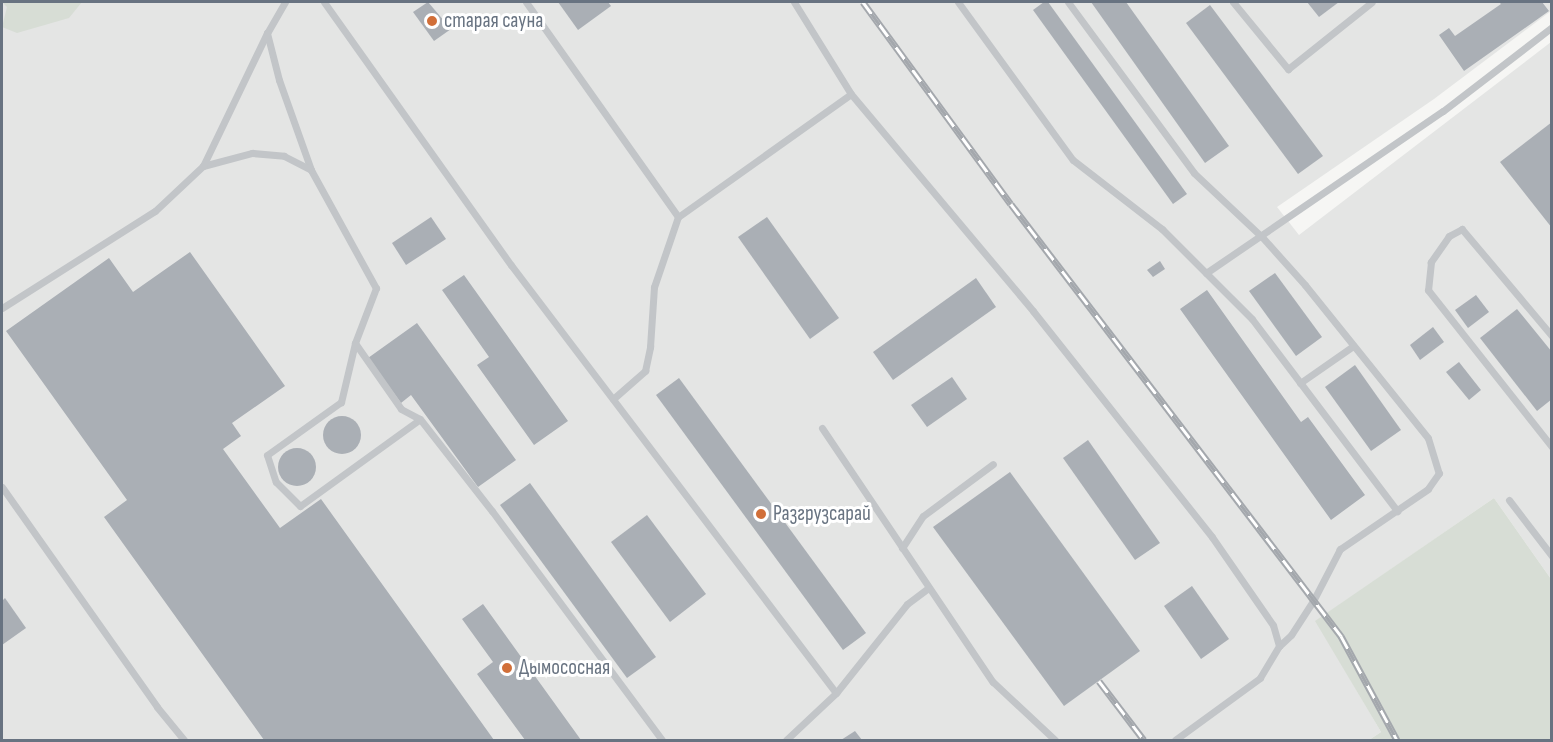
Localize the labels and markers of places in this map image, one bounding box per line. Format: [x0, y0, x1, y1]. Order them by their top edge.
place label: старая сауна [444, 8, 543, 34]
marker: старая сауна [425, 14, 439, 28]
place label: Разгрузсарай [773, 501, 871, 527]
marker: Разгрузсарай [754, 507, 768, 521]
place label: Дымососная [519, 655, 610, 681]
marker: Дымососная [500, 661, 514, 675]

